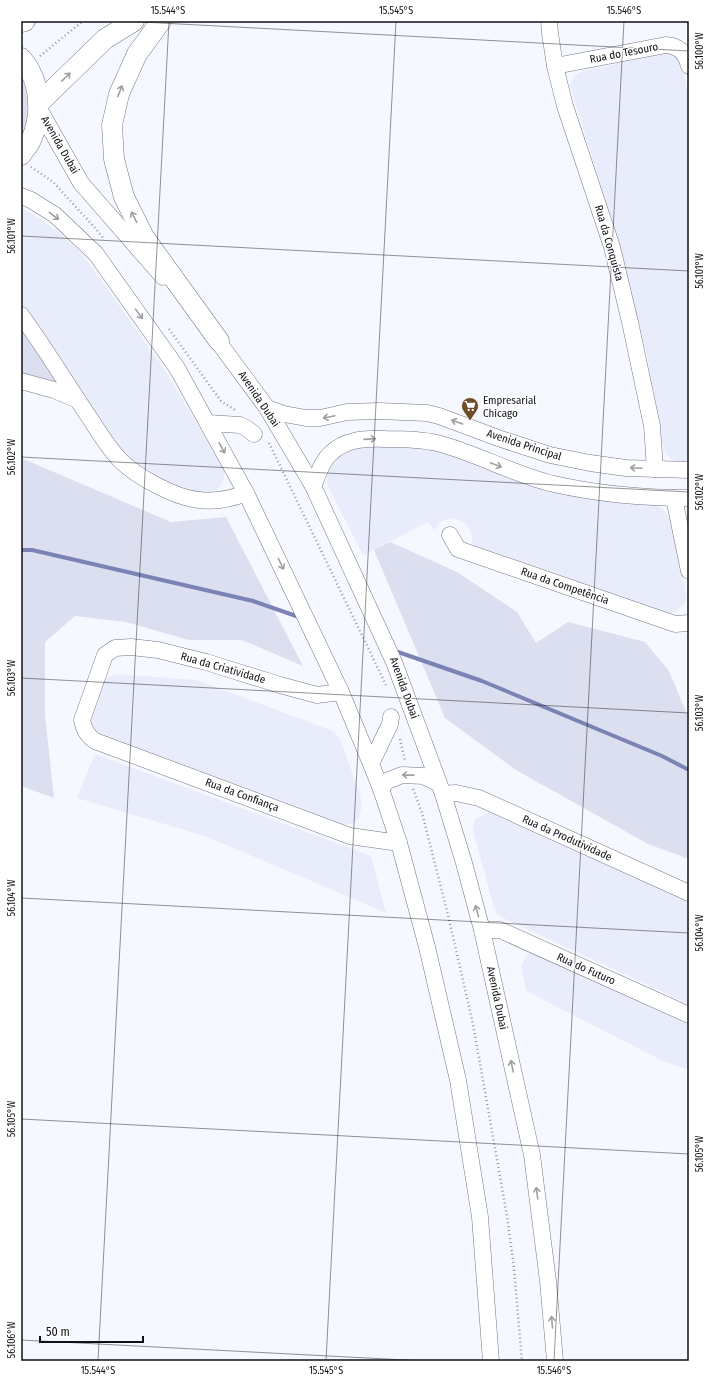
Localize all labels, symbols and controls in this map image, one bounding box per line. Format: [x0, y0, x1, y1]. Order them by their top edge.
text: 15.544°S [151, 5, 185, 17]
text: 15.545°S [379, 5, 413, 17]
text: 15.546°S [607, 5, 641, 17]
text: 56.100°W [694, 32, 706, 70]
street label: Rua do Tesouro [589, 40, 660, 66]
one-way arrow [61, 72, 71, 82]
one-way arrow [117, 86, 125, 98]
street label: Avenida Dubai [38, 114, 82, 176]
street label: Rua da Conquista [592, 203, 626, 283]
one-way arrow [49, 211, 60, 220]
one-way arrow [130, 211, 137, 223]
text: 56.101°W [6, 218, 18, 254]
text: 56.101°W [694, 253, 706, 289]
one-way arrow [135, 308, 143, 319]
street label: Avenida Dubai [236, 369, 283, 430]
place label: Empresarial Chicago [483, 394, 536, 420]
supermarket icon: Empresarial Chicago [460, 396, 480, 421]
one-way arrow [323, 413, 336, 421]
one-way arrow [451, 418, 464, 425]
street label: Avenida Principal [485, 427, 563, 463]
one-way arrow [363, 435, 376, 443]
text: 56.102°W [6, 438, 18, 475]
one-way arrow [218, 442, 226, 454]
one-way arrow [490, 461, 502, 469]
one-way arrow [630, 464, 643, 472]
text: 56.102°W [694, 473, 706, 510]
one-way arrow [278, 557, 285, 569]
street label: Rua da Competência [519, 565, 611, 607]
street label: Rua da Criatividade [179, 650, 267, 686]
street label: Avenida Dubai [387, 655, 421, 721]
text: 56.103°W [6, 659, 18, 696]
text: 56.103°W [694, 694, 706, 731]
one-way arrow [402, 771, 415, 779]
street label: Rua da Confiança [203, 776, 281, 814]
street label: Rua da Produtividade [520, 812, 614, 864]
text: 56.104°W [6, 879, 18, 916]
one-way arrow [473, 905, 480, 918]
text: 56.104°W [694, 914, 706, 951]
street label: Rua do Futuro [555, 950, 618, 988]
street label: Avenida Dubai [484, 965, 510, 1031]
one-way arrow [507, 1059, 515, 1072]
text: 56.105°W [6, 1100, 18, 1137]
text: 56.105°W [694, 1135, 706, 1172]
one-way arrow [533, 1187, 541, 1200]
one-way arrow [548, 1316, 556, 1329]
scale bar [40, 1318, 143, 1344]
text: 56.106°W [6, 1321, 18, 1358]
text: 50 m [46, 1325, 70, 1339]
text: 15.544°S [81, 1365, 115, 1377]
text: 15.545°S [309, 1365, 343, 1377]
text: 15.546°S [537, 1365, 571, 1377]

